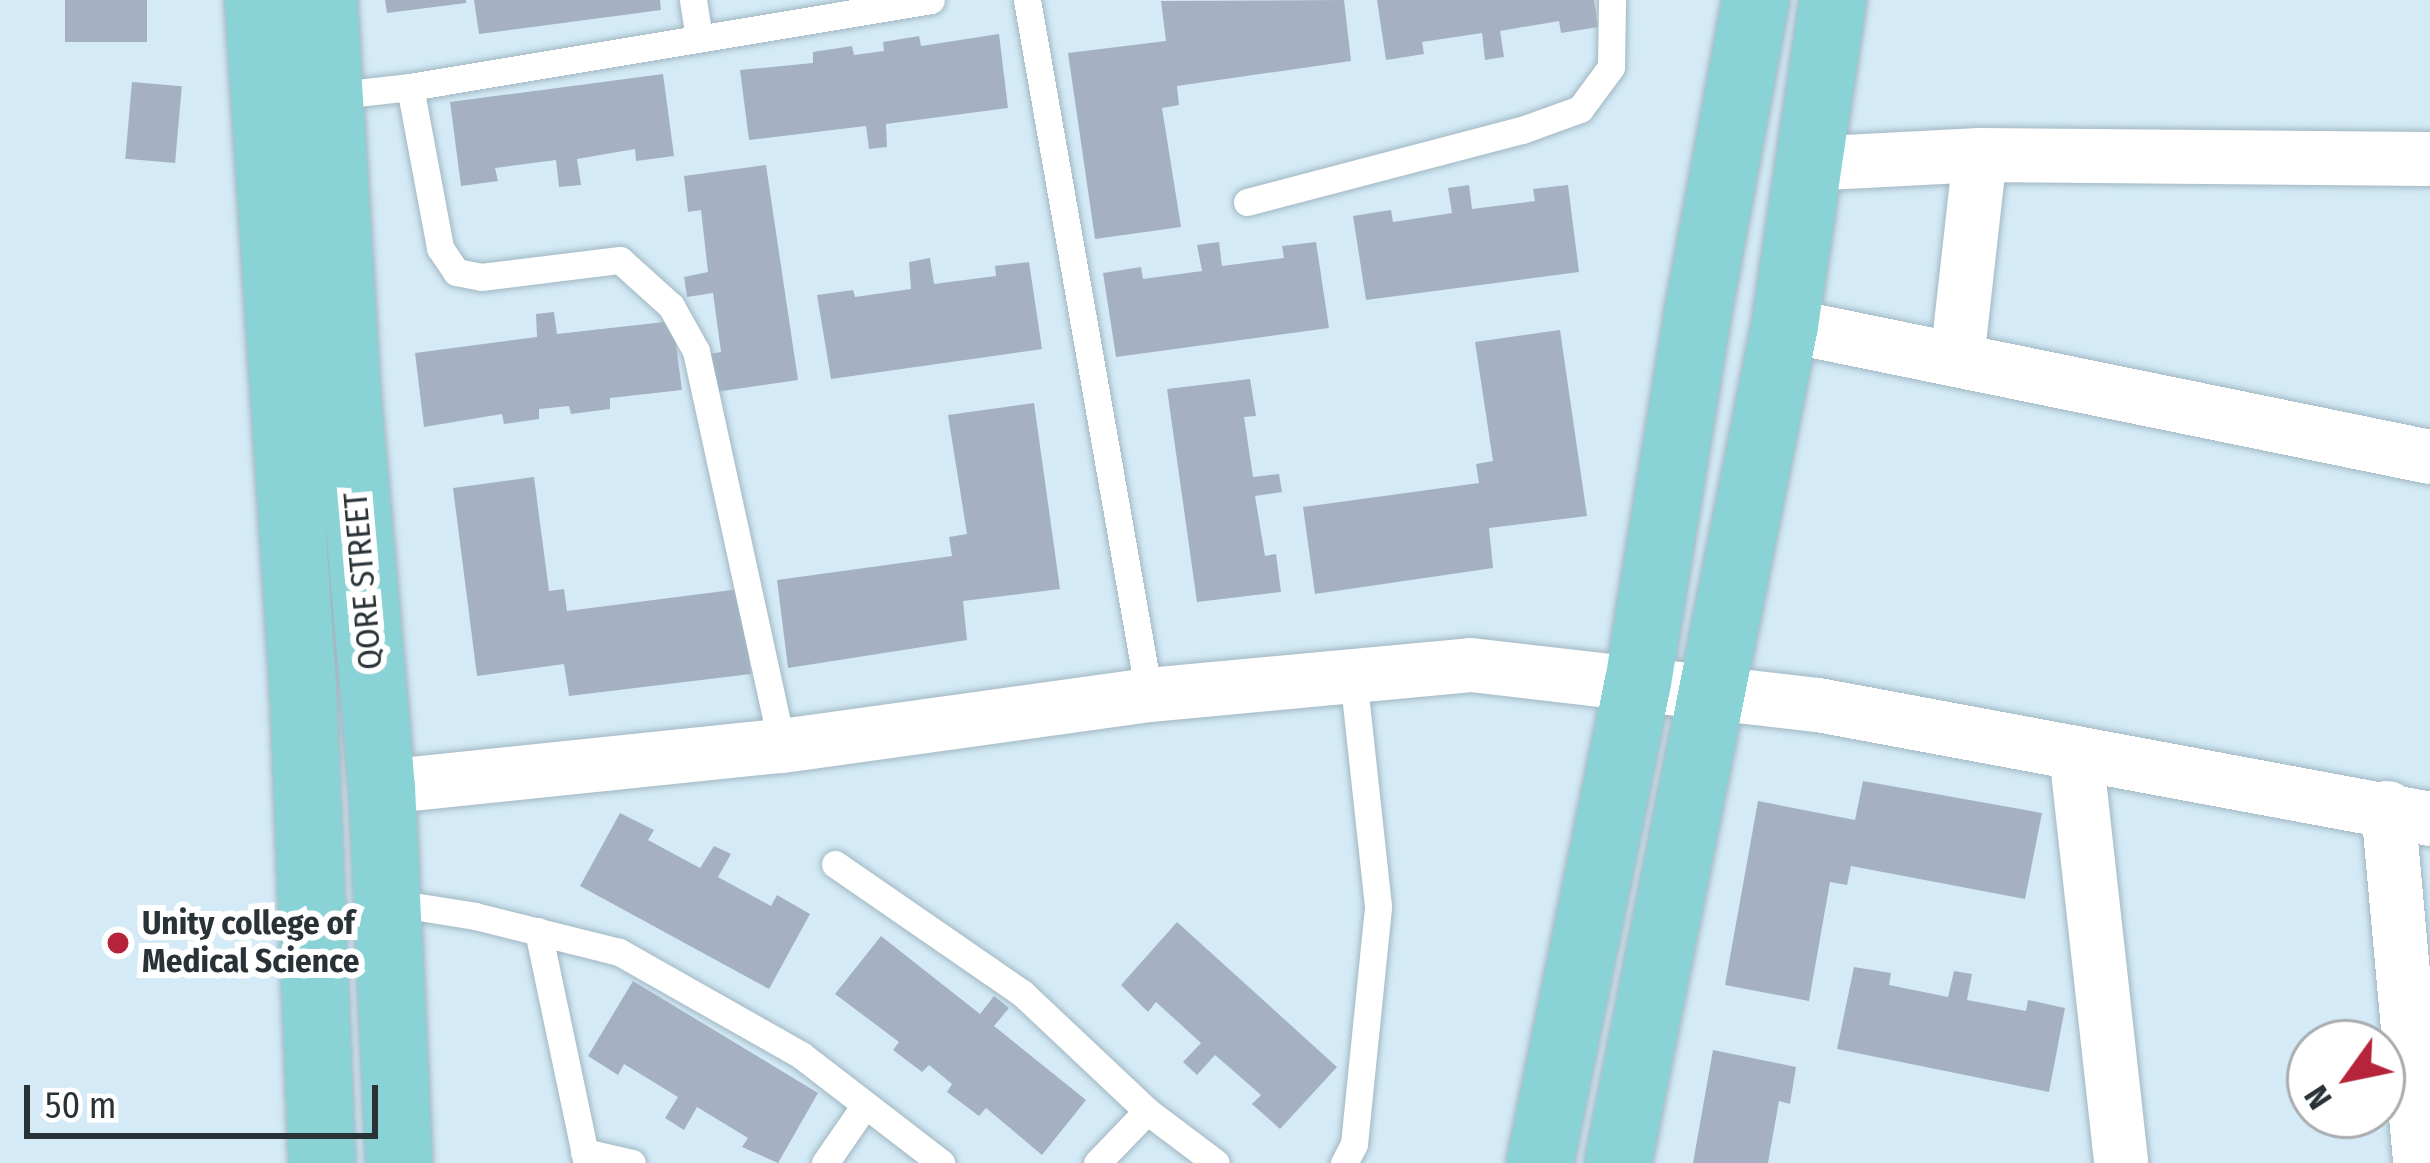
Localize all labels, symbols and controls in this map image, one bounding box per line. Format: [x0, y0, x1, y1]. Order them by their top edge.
street label: QORE STREET [337, 491, 391, 671]
place label: Unity college of Medical Science [142, 904, 360, 982]
marker: Unity college of Medical Science [105, 930, 131, 956]
north arrow [2286, 1019, 2406, 1139]
scale bar [30, 1061, 384, 1135]
text: N [2296, 1078, 2340, 1116]
text: 50 m [45, 1084, 116, 1128]

